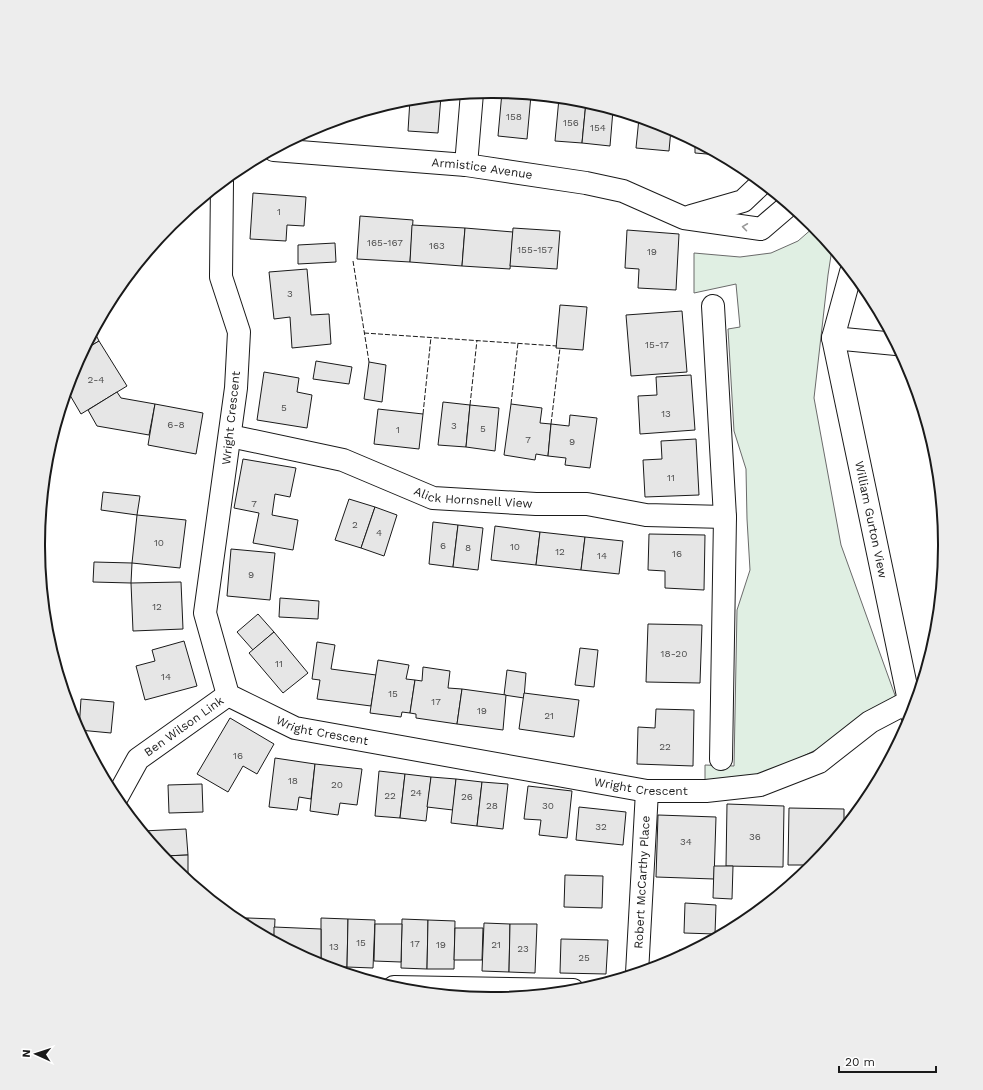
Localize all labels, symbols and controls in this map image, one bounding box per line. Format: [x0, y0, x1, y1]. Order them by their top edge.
house number: 158 [506, 111, 522, 122]
house number: 156 [563, 117, 579, 128]
house number: 154 [590, 122, 606, 133]
street label: Armistice Avenue [431, 155, 534, 182]
house number: 1 [277, 206, 281, 217]
one-way arrow [742, 223, 748, 232]
house number: 165-167 [367, 237, 403, 248]
house number: 163 [429, 240, 445, 251]
house number: 155-157 [517, 244, 553, 255]
house number: 19 [647, 246, 657, 257]
house number: 3 [287, 288, 293, 299]
house number: 15-17 [645, 339, 669, 350]
street label: Wright Crescent [219, 370, 243, 466]
house number: 2-4 [88, 374, 104, 385]
house number: 5 [281, 402, 287, 413]
house number: 13 [661, 408, 671, 419]
house number: 6-8 [167, 419, 185, 430]
house number: 3 [451, 420, 457, 431]
house number: 5 [480, 423, 486, 434]
house number: 1 [396, 424, 400, 435]
house number: 7 [525, 434, 531, 445]
house number: 9 [569, 436, 575, 447]
street label: William Gurton View [852, 460, 890, 580]
house number: 11 [667, 472, 675, 483]
street label: Alick Hornsnell View [412, 484, 533, 511]
house number: 7 [251, 498, 257, 509]
house number: 2 [352, 519, 358, 530]
house number: 4 [376, 527, 382, 538]
house number: 10 [154, 537, 164, 548]
house number: 6 [440, 540, 446, 551]
house number: 10 [510, 541, 520, 552]
house number: 8 [465, 542, 471, 553]
house number: 12 [555, 546, 565, 557]
house number: 16 [672, 548, 682, 559]
house number: 14 [597, 550, 607, 561]
house number: 9 [248, 569, 254, 580]
house number: 12 [152, 601, 162, 612]
house number: 18-20 [661, 648, 687, 659]
house number: 11 [275, 658, 283, 669]
house number: 14 [161, 671, 171, 682]
house number: 15 [388, 688, 398, 699]
street label: Ben Wilson Link [141, 693, 227, 759]
house number: 17 [431, 696, 441, 707]
house number: 19 [477, 705, 487, 716]
house number: 21 [544, 710, 554, 721]
street label: Wright Crescent [274, 713, 369, 748]
house number: 22 [659, 741, 671, 752]
house number: 16 [233, 750, 243, 761]
house number: 18 [288, 775, 298, 786]
street label: Wright Crescent [593, 775, 688, 798]
house number: 20 [331, 779, 343, 790]
house number: 24 [410, 787, 422, 798]
house number: 22 [384, 790, 396, 801]
house number: 26 [461, 791, 473, 802]
house number: 28 [486, 800, 498, 811]
house number: 30 [542, 800, 554, 811]
street label: Robert McCarthy Place [631, 815, 653, 949]
house number: 32 [595, 821, 607, 832]
house number: 36 [749, 831, 761, 842]
house number: 34 [680, 836, 692, 847]
house number: 15 [356, 937, 366, 948]
house number: 17 [410, 938, 420, 949]
house number: 19 [436, 939, 446, 950]
house number: 21 [491, 939, 501, 950]
house number: 13 [329, 941, 339, 952]
house number: 23 [517, 943, 529, 954]
house number: 25 [578, 952, 590, 963]
north arrow [16, 1034, 56, 1074]
scale bar [839, 1048, 936, 1074]
text: N [20, 1049, 33, 1058]
text: 20 m [845, 1055, 875, 1069]

